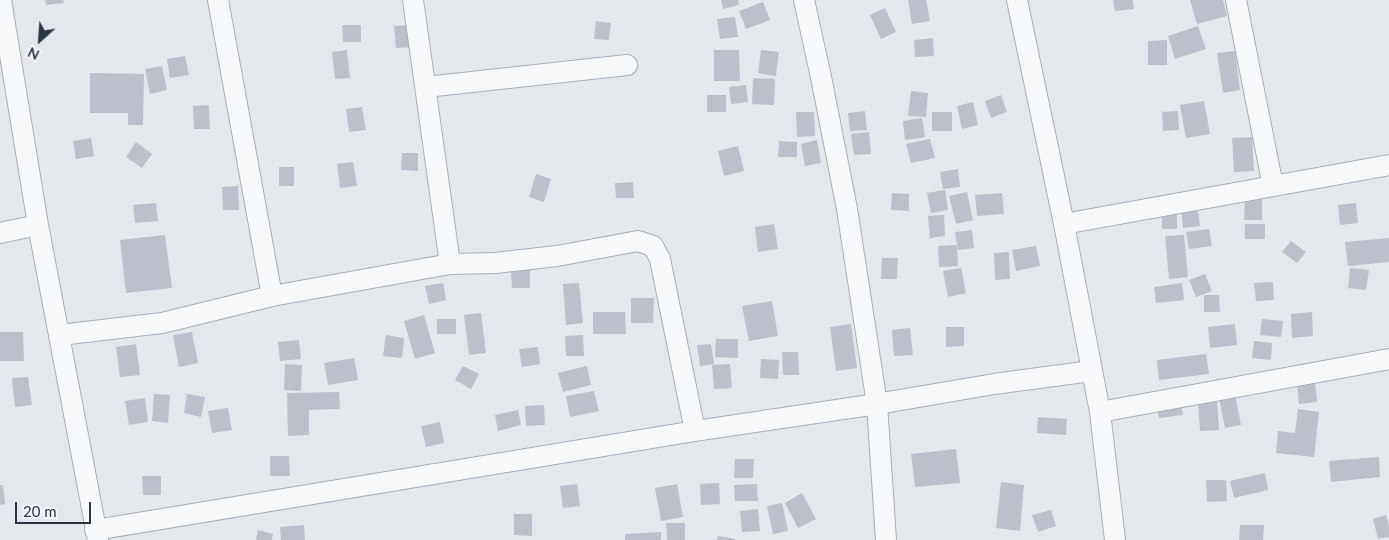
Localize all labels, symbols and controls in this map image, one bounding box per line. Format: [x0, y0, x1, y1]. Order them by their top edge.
north arrow [15, 15, 65, 65]
text: N [25, 44, 42, 64]
scale bar [18, 492, 94, 524]
text: 20 m [23, 502, 57, 520]

